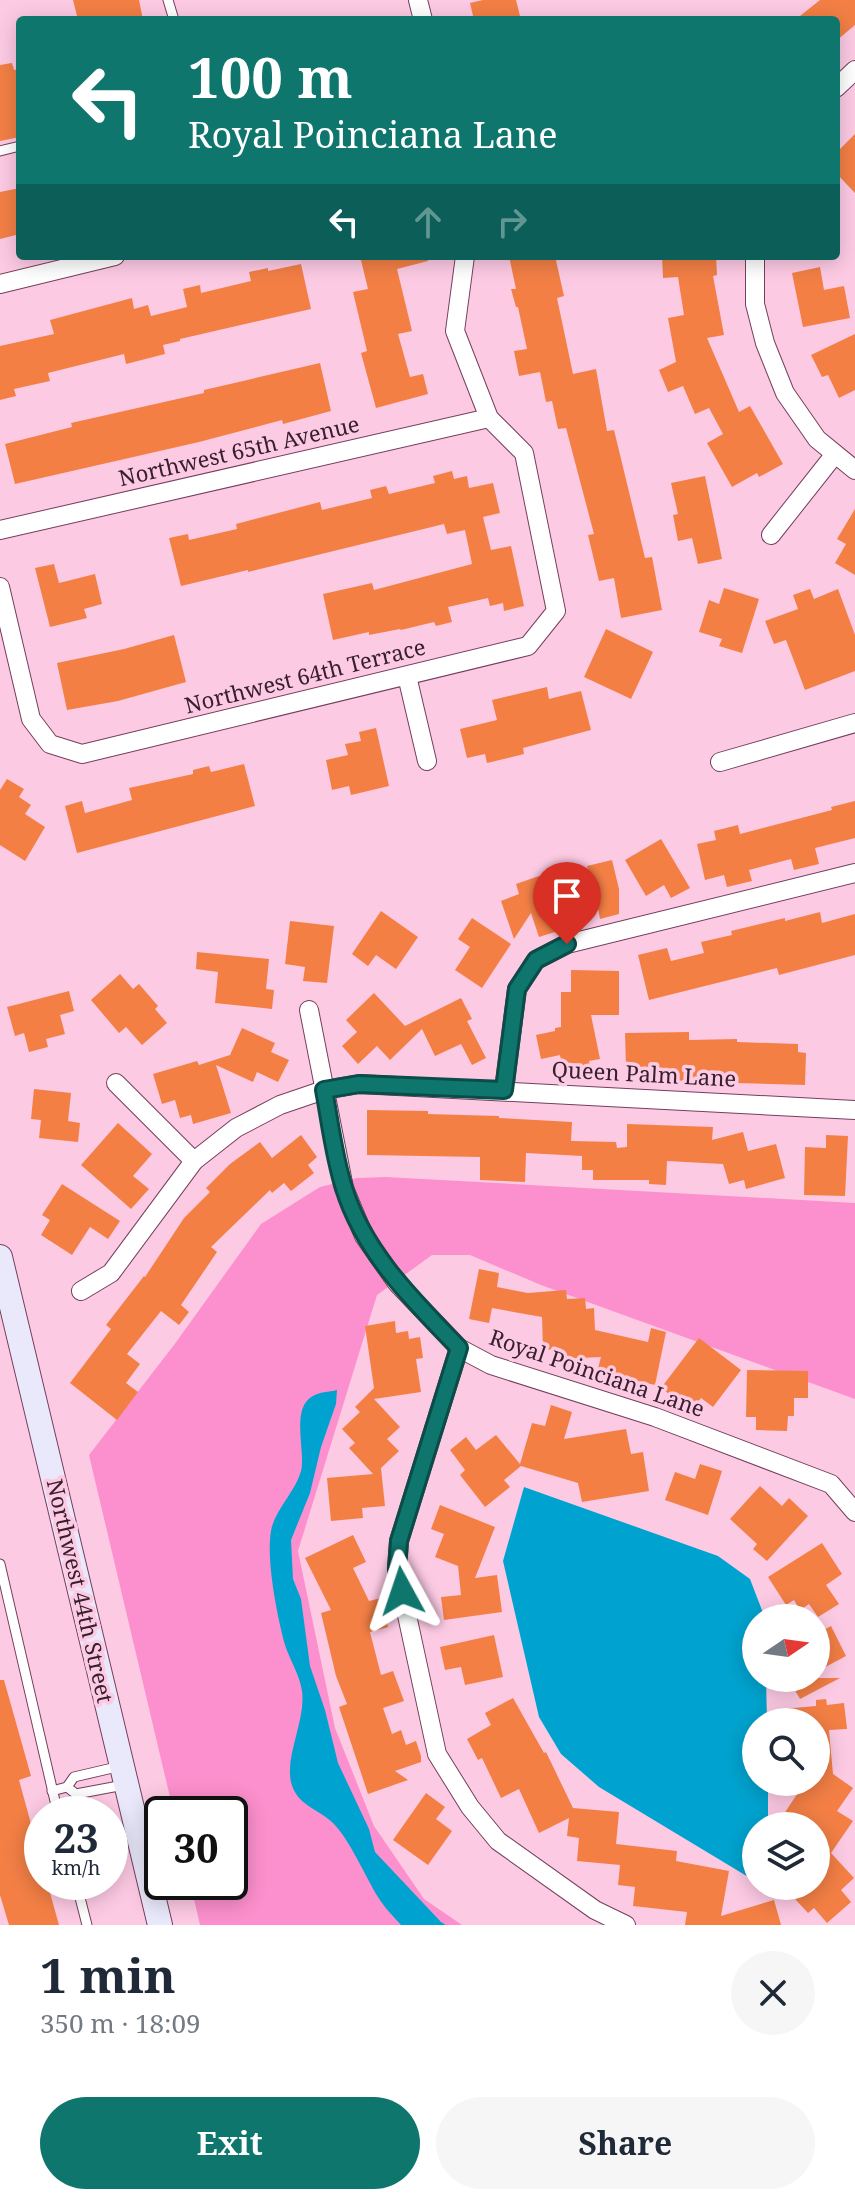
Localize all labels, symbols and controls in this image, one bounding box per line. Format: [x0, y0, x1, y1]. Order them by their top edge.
text: 100 m [188, 38, 353, 114]
icon: left [56, 48, 160, 152]
text: Royal Poinciana Lane [188, 110, 558, 159]
icon: left [322, 200, 366, 244]
icon: ahead [406, 200, 450, 244]
icon: right [490, 200, 534, 244]
street label: Northwest 65th Avenue [115, 408, 362, 492]
street label: Northwest 64th Terrace [181, 631, 428, 719]
pin [533, 862, 601, 944]
icon: arrive [545, 874, 589, 918]
street label: Queen Palm Lane [551, 1053, 737, 1093]
street label: Royal Poinciana Lane [486, 1321, 709, 1423]
street label: Northwest 44th Street [41, 1476, 121, 1706]
position arrow [360, 1549, 444, 1633]
north arrow [742, 1604, 830, 1692]
map controls [742, 1604, 830, 1900]
button: search [742, 1708, 830, 1796]
speed limit sign: 30 [144, 1796, 248, 1900]
text: 23 [53, 1810, 99, 1865]
button: layers [742, 1812, 830, 1900]
text: km/h [51, 1854, 101, 1881]
text: 1 min [40, 1942, 176, 2007]
button: close [731, 1951, 815, 2035]
text: 350 m · 18:09 [40, 2005, 201, 2041]
button: Exit [40, 2097, 420, 2189]
button: Share [436, 2097, 815, 2189]

